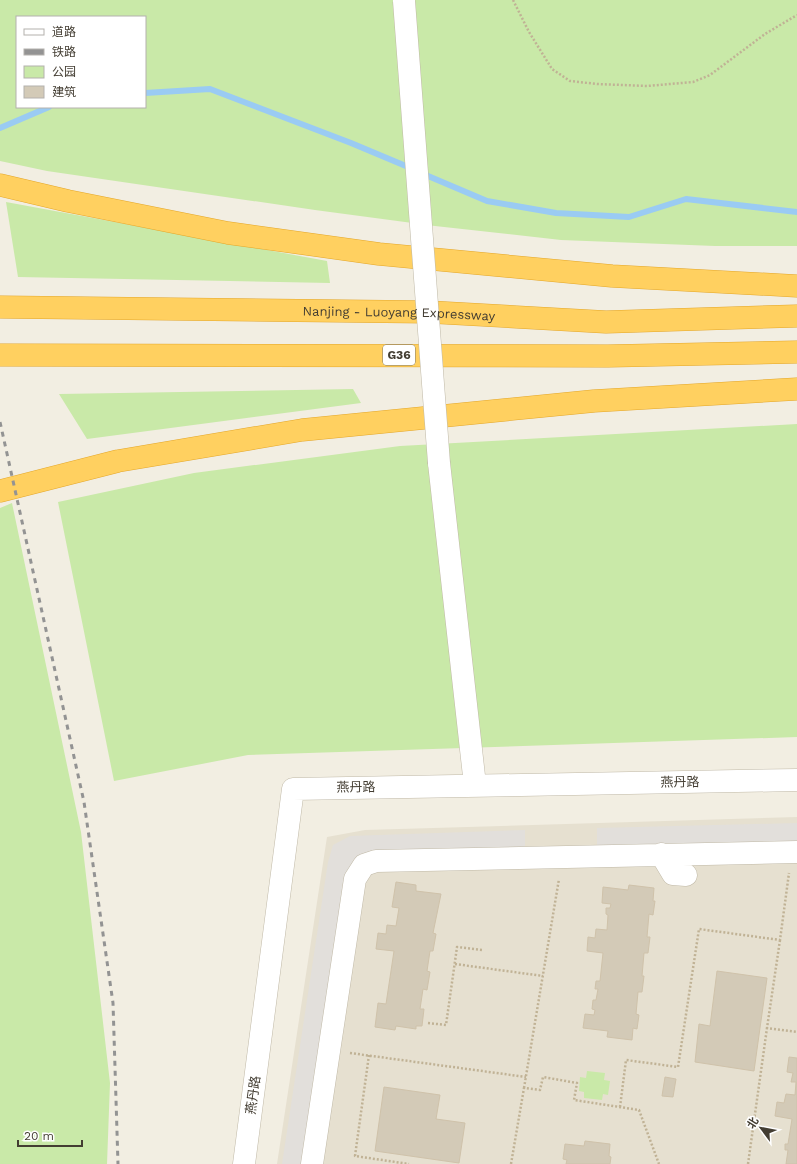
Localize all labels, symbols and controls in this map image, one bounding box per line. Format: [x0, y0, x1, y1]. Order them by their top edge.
legend [16, 16, 146, 108]
text: 道路 [52, 25, 76, 39]
text: 铁路 [52, 45, 76, 59]
text: 公园 [52, 65, 76, 79]
text: 建筑 [52, 85, 76, 99]
street label: Nanjing - Luoyang Expressway [303, 303, 496, 323]
road number: G36 [383, 345, 415, 365]
street label: 燕丹路 [660, 774, 700, 790]
street label: 燕丹路 [336, 779, 376, 795]
street label: 燕丹路 [243, 1075, 263, 1115]
north arrow [741, 1108, 781, 1148]
text: 北 [745, 1115, 761, 1131]
scale bar [18, 1122, 82, 1148]
text: 20 m [24, 1129, 54, 1143]

